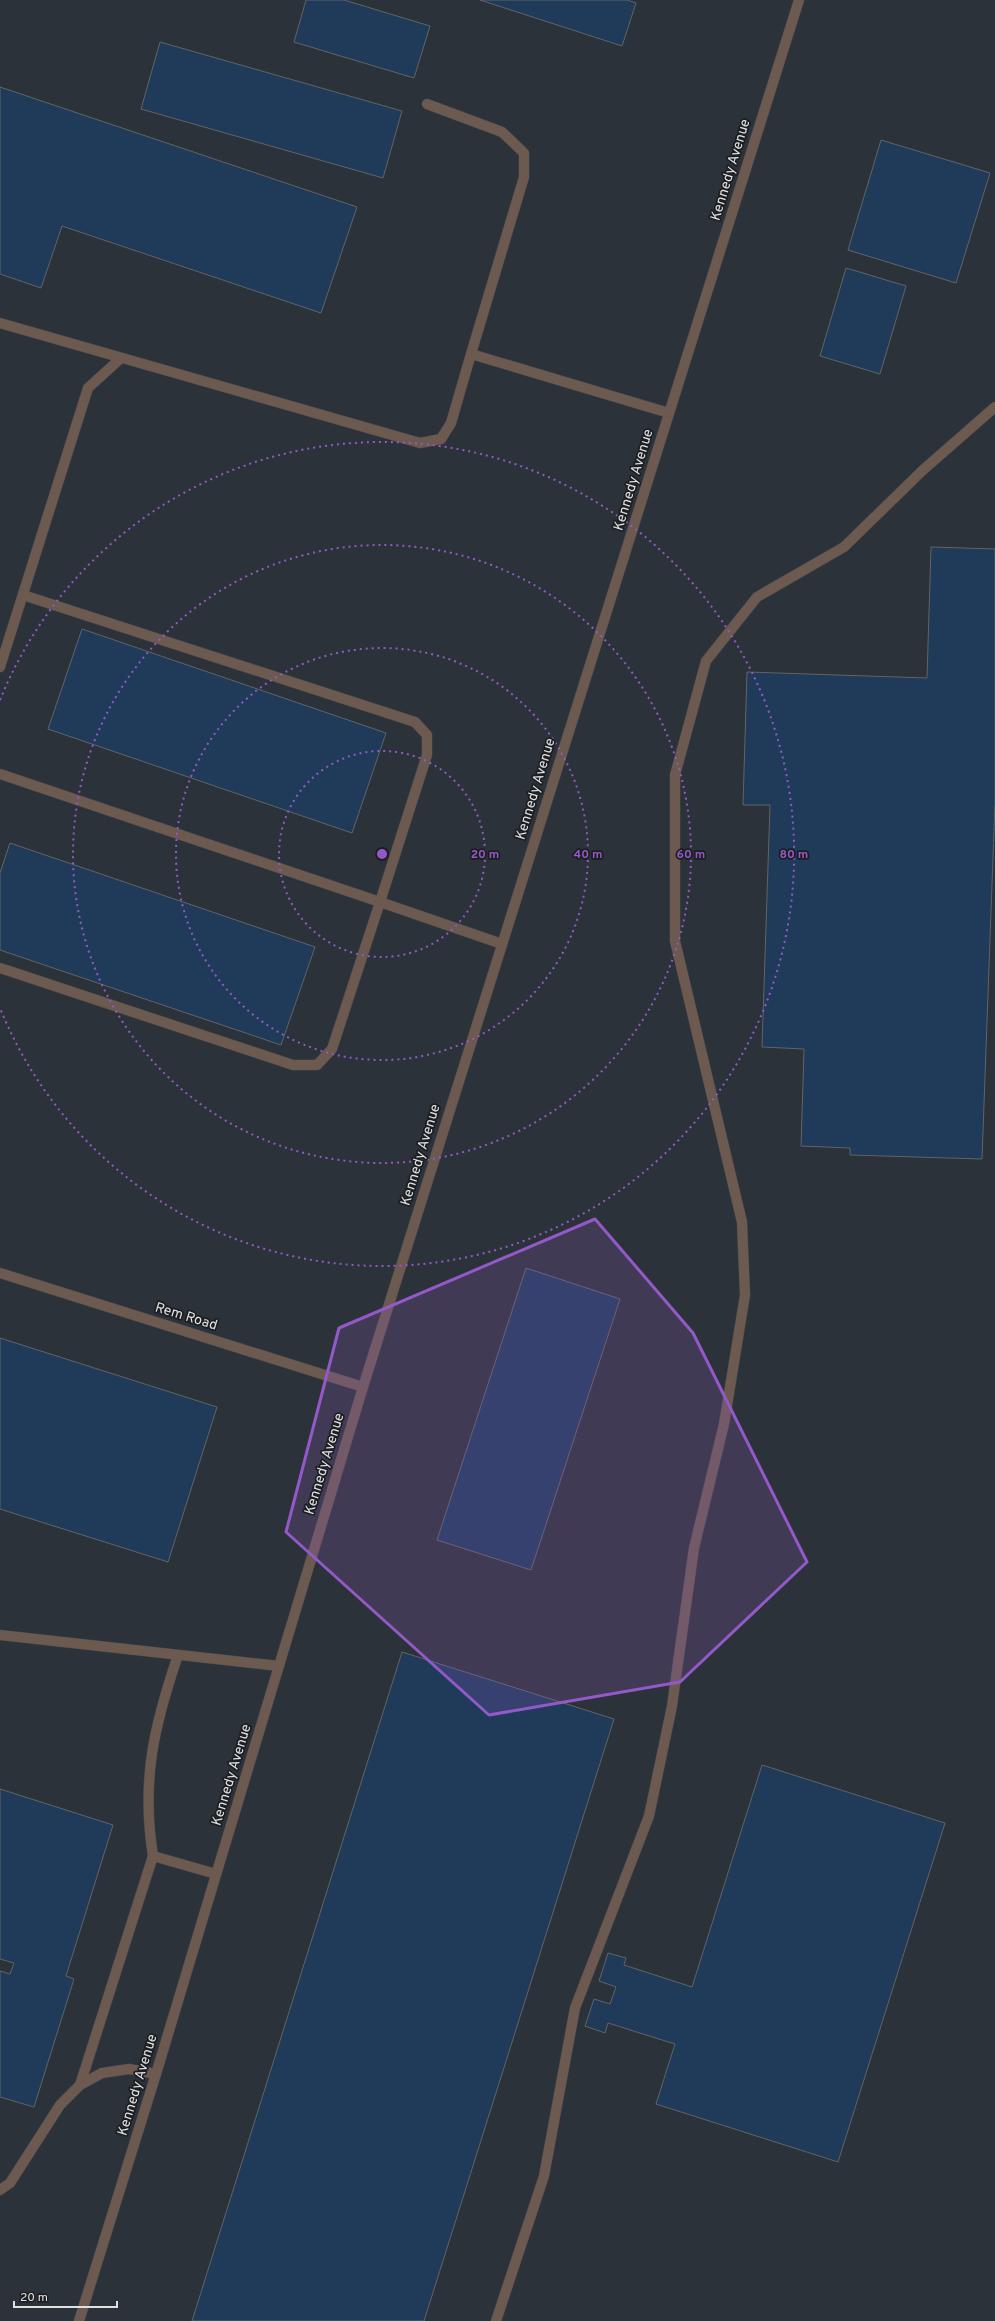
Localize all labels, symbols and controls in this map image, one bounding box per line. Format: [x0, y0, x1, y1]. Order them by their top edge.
street label: Kennedy Avenue [707, 117, 755, 223]
street label: Kennedy Avenue [610, 427, 658, 533]
street label: Kennedy Avenue [512, 736, 560, 842]
centre of rings [375, 847, 389, 861]
text: 20 m [471, 847, 499, 863]
text: 40 m [573, 847, 603, 863]
text: 60 m [677, 847, 705, 863]
text: 80 m [780, 847, 808, 863]
street label: Kennedy Avenue [397, 1102, 445, 1208]
street label: Rem Road [153, 1299, 219, 1335]
street label: Kennedy Avenue [301, 1411, 349, 1517]
street label: Kennedy Avenue [208, 1722, 256, 1828]
street label: Kennedy Avenue [114, 2032, 162, 2138]
scale bar [14, 2283, 117, 2309]
text: 20 m [20, 2290, 48, 2306]

